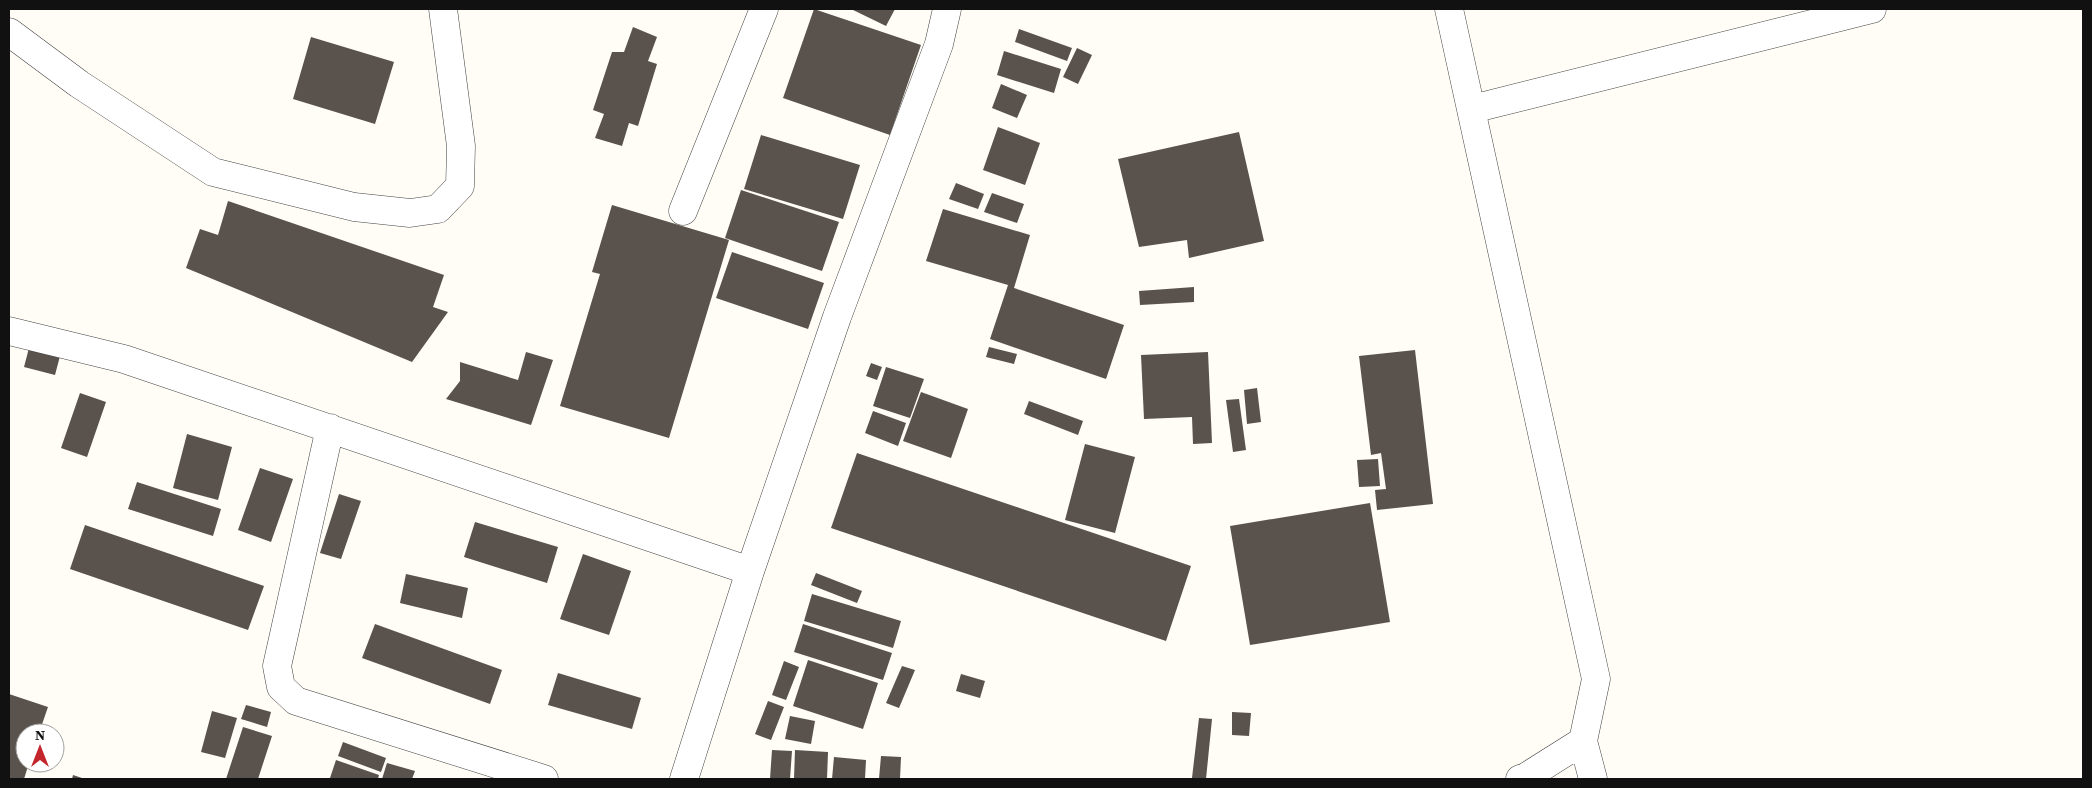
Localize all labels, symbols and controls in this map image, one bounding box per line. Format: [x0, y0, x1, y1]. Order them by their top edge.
north arrow [15, 723, 65, 773]
text: N [35, 725, 45, 745]

